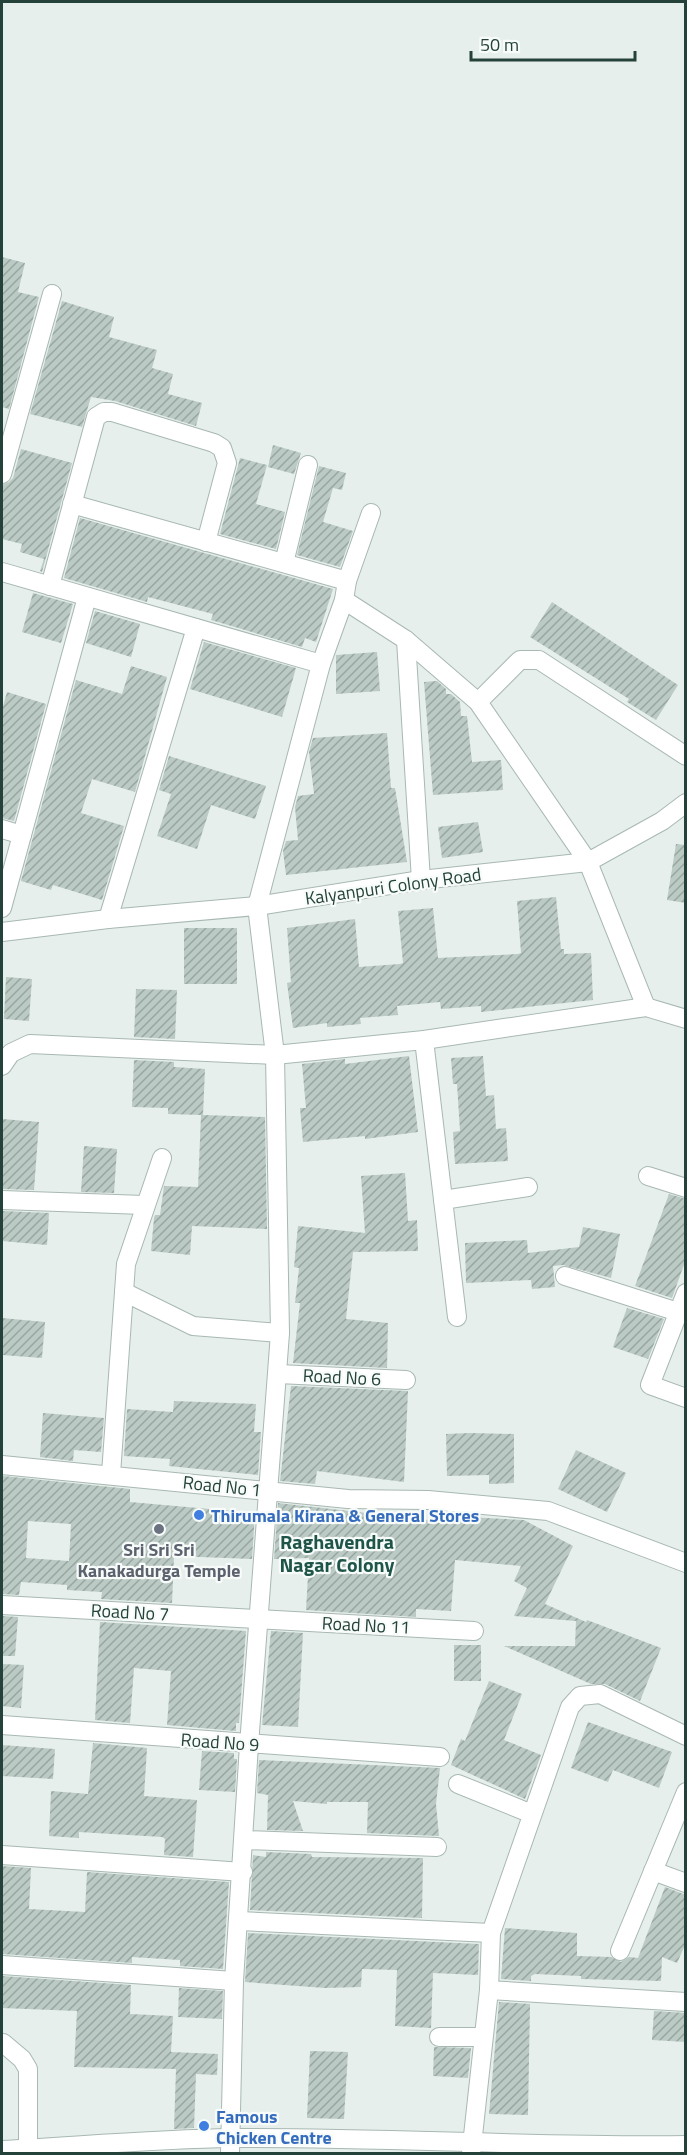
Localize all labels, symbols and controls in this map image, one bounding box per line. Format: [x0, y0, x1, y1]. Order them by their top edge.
scale bar [471, 24, 634, 62]
text: 50 m [480, 31, 519, 58]
street label: Kalyanpuri Colony Road [303, 860, 483, 912]
street label: Road No 6 [302, 1361, 382, 1393]
street label: Road No 1 [182, 1468, 262, 1504]
place label: Thirumala Kirana & General Stores [211, 1502, 479, 1529]
marker: Thirumala Kirana & General Stores [192, 1508, 206, 1522]
marker: Sri Sri Sri Kanakadurga Temple [152, 1522, 166, 1536]
district label: Raghavendra Nagar Colony [279, 1526, 395, 1580]
place label: Sri Sri Sri Kanakadurga Temple [77, 1536, 241, 1584]
street label: Road No 7 [90, 1596, 170, 1628]
street label: Road No 11 [321, 1609, 411, 1641]
street label: Road No 9 [180, 1726, 260, 1758]
place label: Famous Chicken Centre [216, 2103, 332, 2151]
marker: Famous Chicken Centre [197, 2119, 211, 2133]

